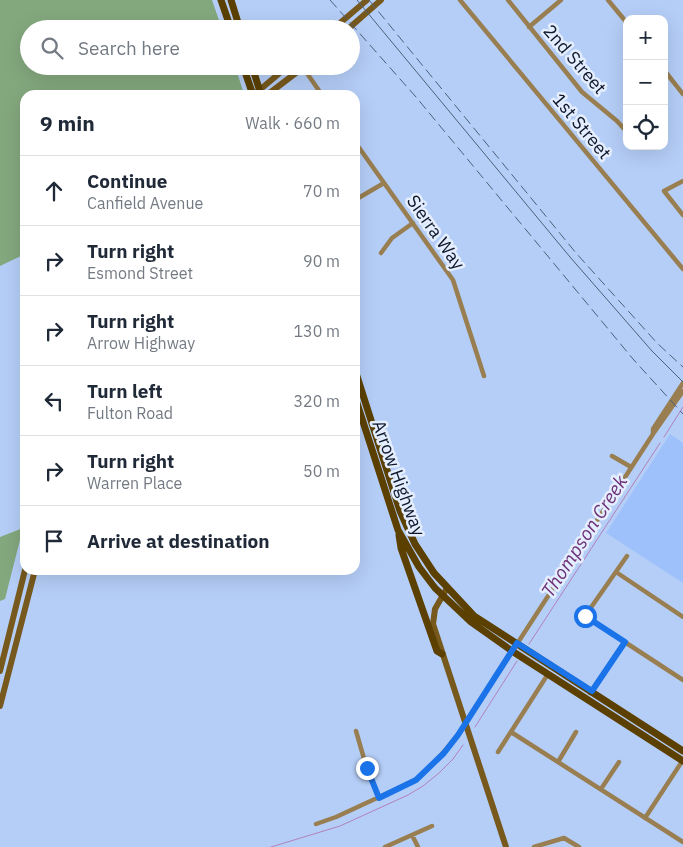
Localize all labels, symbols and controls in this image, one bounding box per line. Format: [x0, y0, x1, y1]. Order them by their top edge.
map controls [623, 15, 668, 150]
button: + [623, 15, 668, 60]
street label: 2nd Street [538, 19, 612, 99]
search box [20, 20, 360, 75]
icon: search [38, 34, 66, 62]
text: Search here [78, 36, 180, 60]
button: − [623, 60, 668, 105]
street label: 1st Street [548, 88, 616, 164]
button: locate [623, 105, 668, 150]
text: 9 min [40, 109, 95, 137]
text: Walk · 660 m [245, 113, 340, 133]
text: Continue [87, 169, 167, 193]
icon: ahead [40, 177, 68, 205]
text: 70 m [303, 181, 340, 201]
street label: Sierra Way [402, 190, 470, 274]
text: Canfield Avenue [87, 193, 203, 213]
text: Turn right [87, 239, 174, 263]
icon: right [40, 247, 68, 275]
text: 90 m [303, 251, 340, 271]
text: Esmond Street [87, 263, 193, 283]
text: Turn right [87, 309, 174, 333]
icon: right [40, 317, 68, 345]
text: 130 m [293, 321, 340, 341]
text: Arrow Highway [87, 333, 195, 353]
text: Turn left [87, 379, 163, 403]
icon: left [40, 387, 68, 415]
text: 320 m [293, 391, 340, 411]
text: Fulton Road [87, 403, 173, 423]
street label: Arrow Highway [367, 417, 431, 539]
text: Turn right [87, 449, 174, 473]
icon: right [40, 457, 68, 485]
text: 50 m [303, 461, 340, 481]
water label: Thompson Creek [536, 469, 633, 602]
text: Warren Place [87, 473, 182, 493]
icon: arrive [40, 527, 68, 555]
text: Arrive at destination [87, 529, 270, 553]
route start [574, 605, 597, 628]
route end [356, 757, 379, 780]

